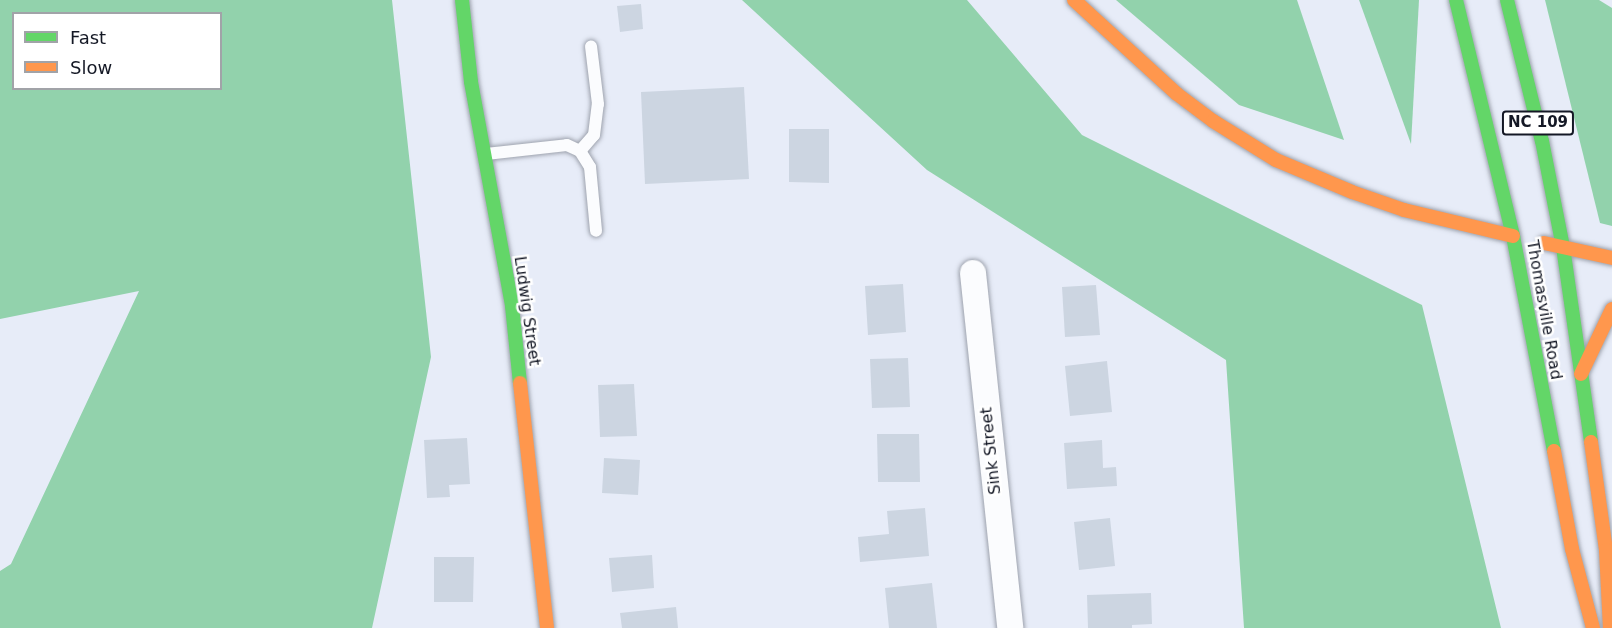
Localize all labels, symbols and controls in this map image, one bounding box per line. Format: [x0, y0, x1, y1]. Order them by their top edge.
legend [12, 12, 222, 90]
text: Fast [70, 27, 106, 48]
text: Slow [70, 57, 112, 78]
road number: NC 109 [1500, 111, 1576, 135]
street label: Thomasville Road [1522, 239, 1566, 381]
street label: Ludwig Street [510, 255, 544, 367]
street label: Sink Street [977, 406, 1005, 496]

